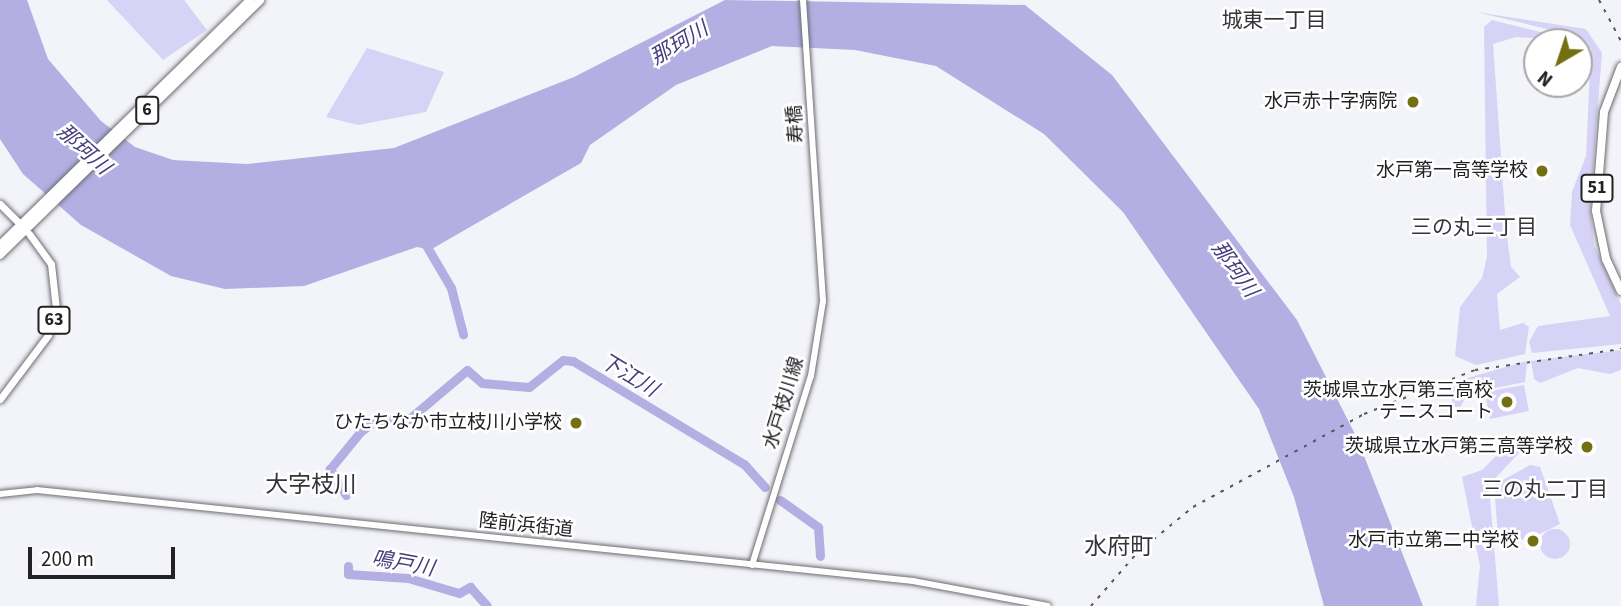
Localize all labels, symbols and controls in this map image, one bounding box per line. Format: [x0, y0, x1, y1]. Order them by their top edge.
district label: 城東一丁目 [1222, 7, 1326, 33]
water label: 那珂川 [646, 16, 712, 70]
north arrow [1523, 28, 1593, 98]
text: N [1532, 64, 1559, 93]
place label: 水戸赤十字病院 [1264, 91, 1397, 113]
marker: 水戸赤十字病院 [1403, 92, 1423, 112]
road number: 6 [135, 96, 159, 124]
street label: 寿橋 [783, 104, 809, 144]
water label: 那珂川 [52, 119, 116, 179]
place label: 水戸第一高等学校 [1376, 160, 1528, 182]
marker: 水戸第一高等学校 [1534, 163, 1550, 179]
road number: 51 [1580, 174, 1614, 202]
district label: 三の丸三丁目 [1411, 214, 1537, 240]
water label: 那珂川 [1206, 236, 1264, 302]
road number: 63 [36, 306, 72, 334]
water label: 下江川 [596, 348, 662, 402]
street label: 水戸枝川線 [759, 354, 809, 452]
place label: 茨城県立水戸第三高校 テニスコート [1303, 380, 1493, 424]
marker: 茨城県立水戸第三高校 テニスコート [1499, 394, 1515, 410]
place label: ひたちなか市立枝川小学校 [334, 412, 562, 434]
marker: ひたちなか市立枝川小学校 [568, 415, 584, 431]
place label: 茨城県立水戸第三高等学校 [1345, 436, 1573, 458]
marker: 茨城県立水戸第三高等学校 [1579, 439, 1595, 455]
district label: 大字枝川 [265, 471, 357, 499]
district label: 三の丸二丁目 [1482, 476, 1608, 502]
street label: 陸前浜街道 [478, 510, 574, 542]
place label: 水戸市立第二中学校 [1348, 530, 1519, 552]
scale bar [32, 532, 178, 576]
district label: 水府町 [1085, 533, 1153, 561]
marker: 水戸市立第二中学校 [1525, 533, 1541, 549]
text: 200 m [41, 544, 94, 574]
water label: 鳴戸川 [370, 545, 436, 581]

